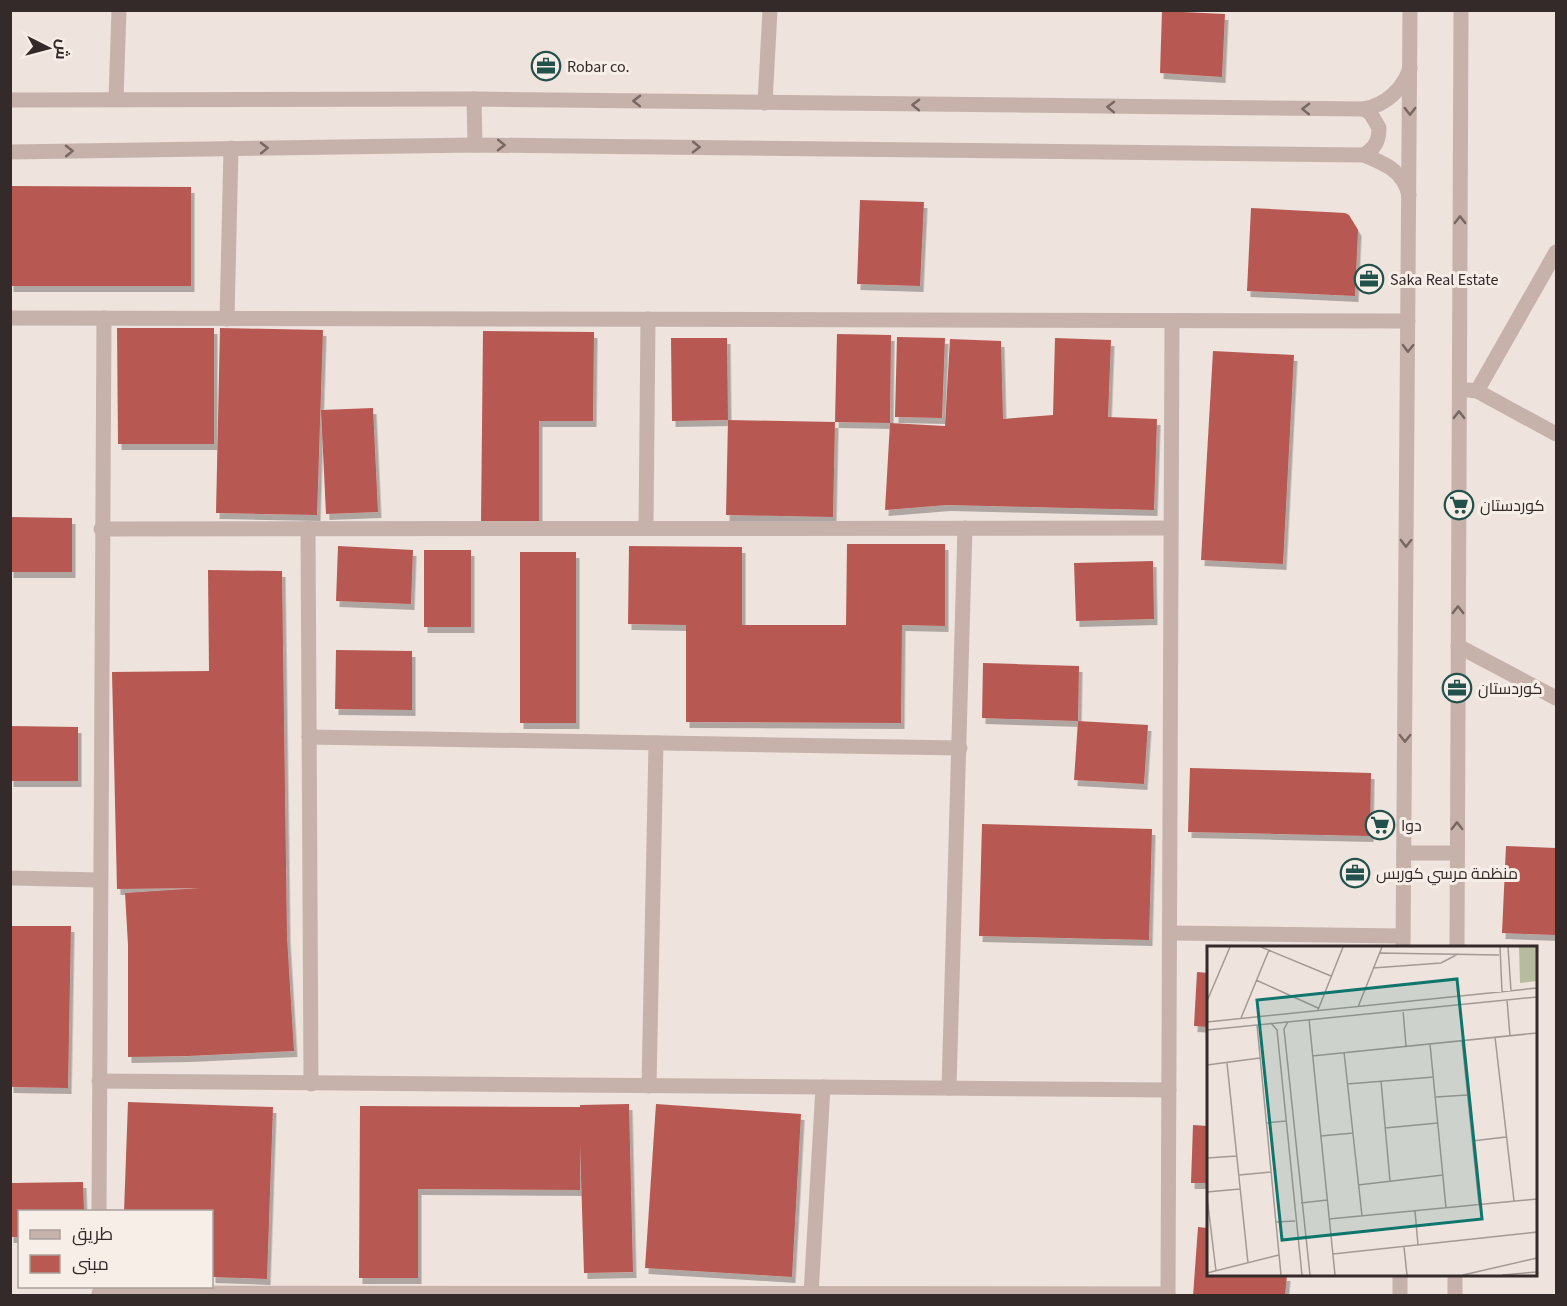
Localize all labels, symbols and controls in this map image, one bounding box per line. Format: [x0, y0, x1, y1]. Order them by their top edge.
north arrow [18, 18, 78, 78]
text: ش [50, 38, 74, 61]
office icon: Robar co. [530, 50, 562, 82]
place label: Robar co. [567, 56, 630, 78]
one-way arrow [632, 95, 641, 107]
one-way arrow [911, 98, 920, 111]
one-way arrow [1106, 100, 1115, 113]
one-way arrow [1301, 103, 1310, 115]
one-way arrow [1403, 106, 1416, 115]
one-way arrow [496, 139, 505, 151]
one-way arrow [691, 141, 700, 153]
one-way arrow [259, 142, 268, 154]
one-way arrow [64, 145, 73, 157]
one-way arrow [1454, 216, 1466, 225]
office icon: Saka Real Estate [1353, 263, 1385, 295]
place label: Saka Real Estate [1390, 269, 1499, 291]
one-way arrow [1402, 343, 1414, 352]
one-way arrow [1453, 411, 1465, 420]
supermarket icon: كوردستان [1443, 489, 1475, 521]
place label: كوردستان [1480, 495, 1545, 517]
one-way arrow [1400, 538, 1412, 547]
one-way arrow [1452, 606, 1464, 615]
office icon: کوردستان [1441, 672, 1473, 704]
place label: کوردستان [1478, 678, 1543, 700]
one-way arrow [1398, 733, 1411, 742]
supermarket icon: دوا [1364, 809, 1396, 841]
place label: دوا [1401, 815, 1422, 837]
one-way arrow [1451, 822, 1463, 831]
office icon: منظمة مرسي كوربس [1339, 857, 1371, 889]
place label: منظمة مرسي كوربس [1376, 863, 1518, 886]
inset map [1207, 946, 1537, 1276]
legend [18, 1210, 213, 1288]
text: طريق [72, 1222, 113, 1247]
text: مبنى [72, 1252, 109, 1277]

